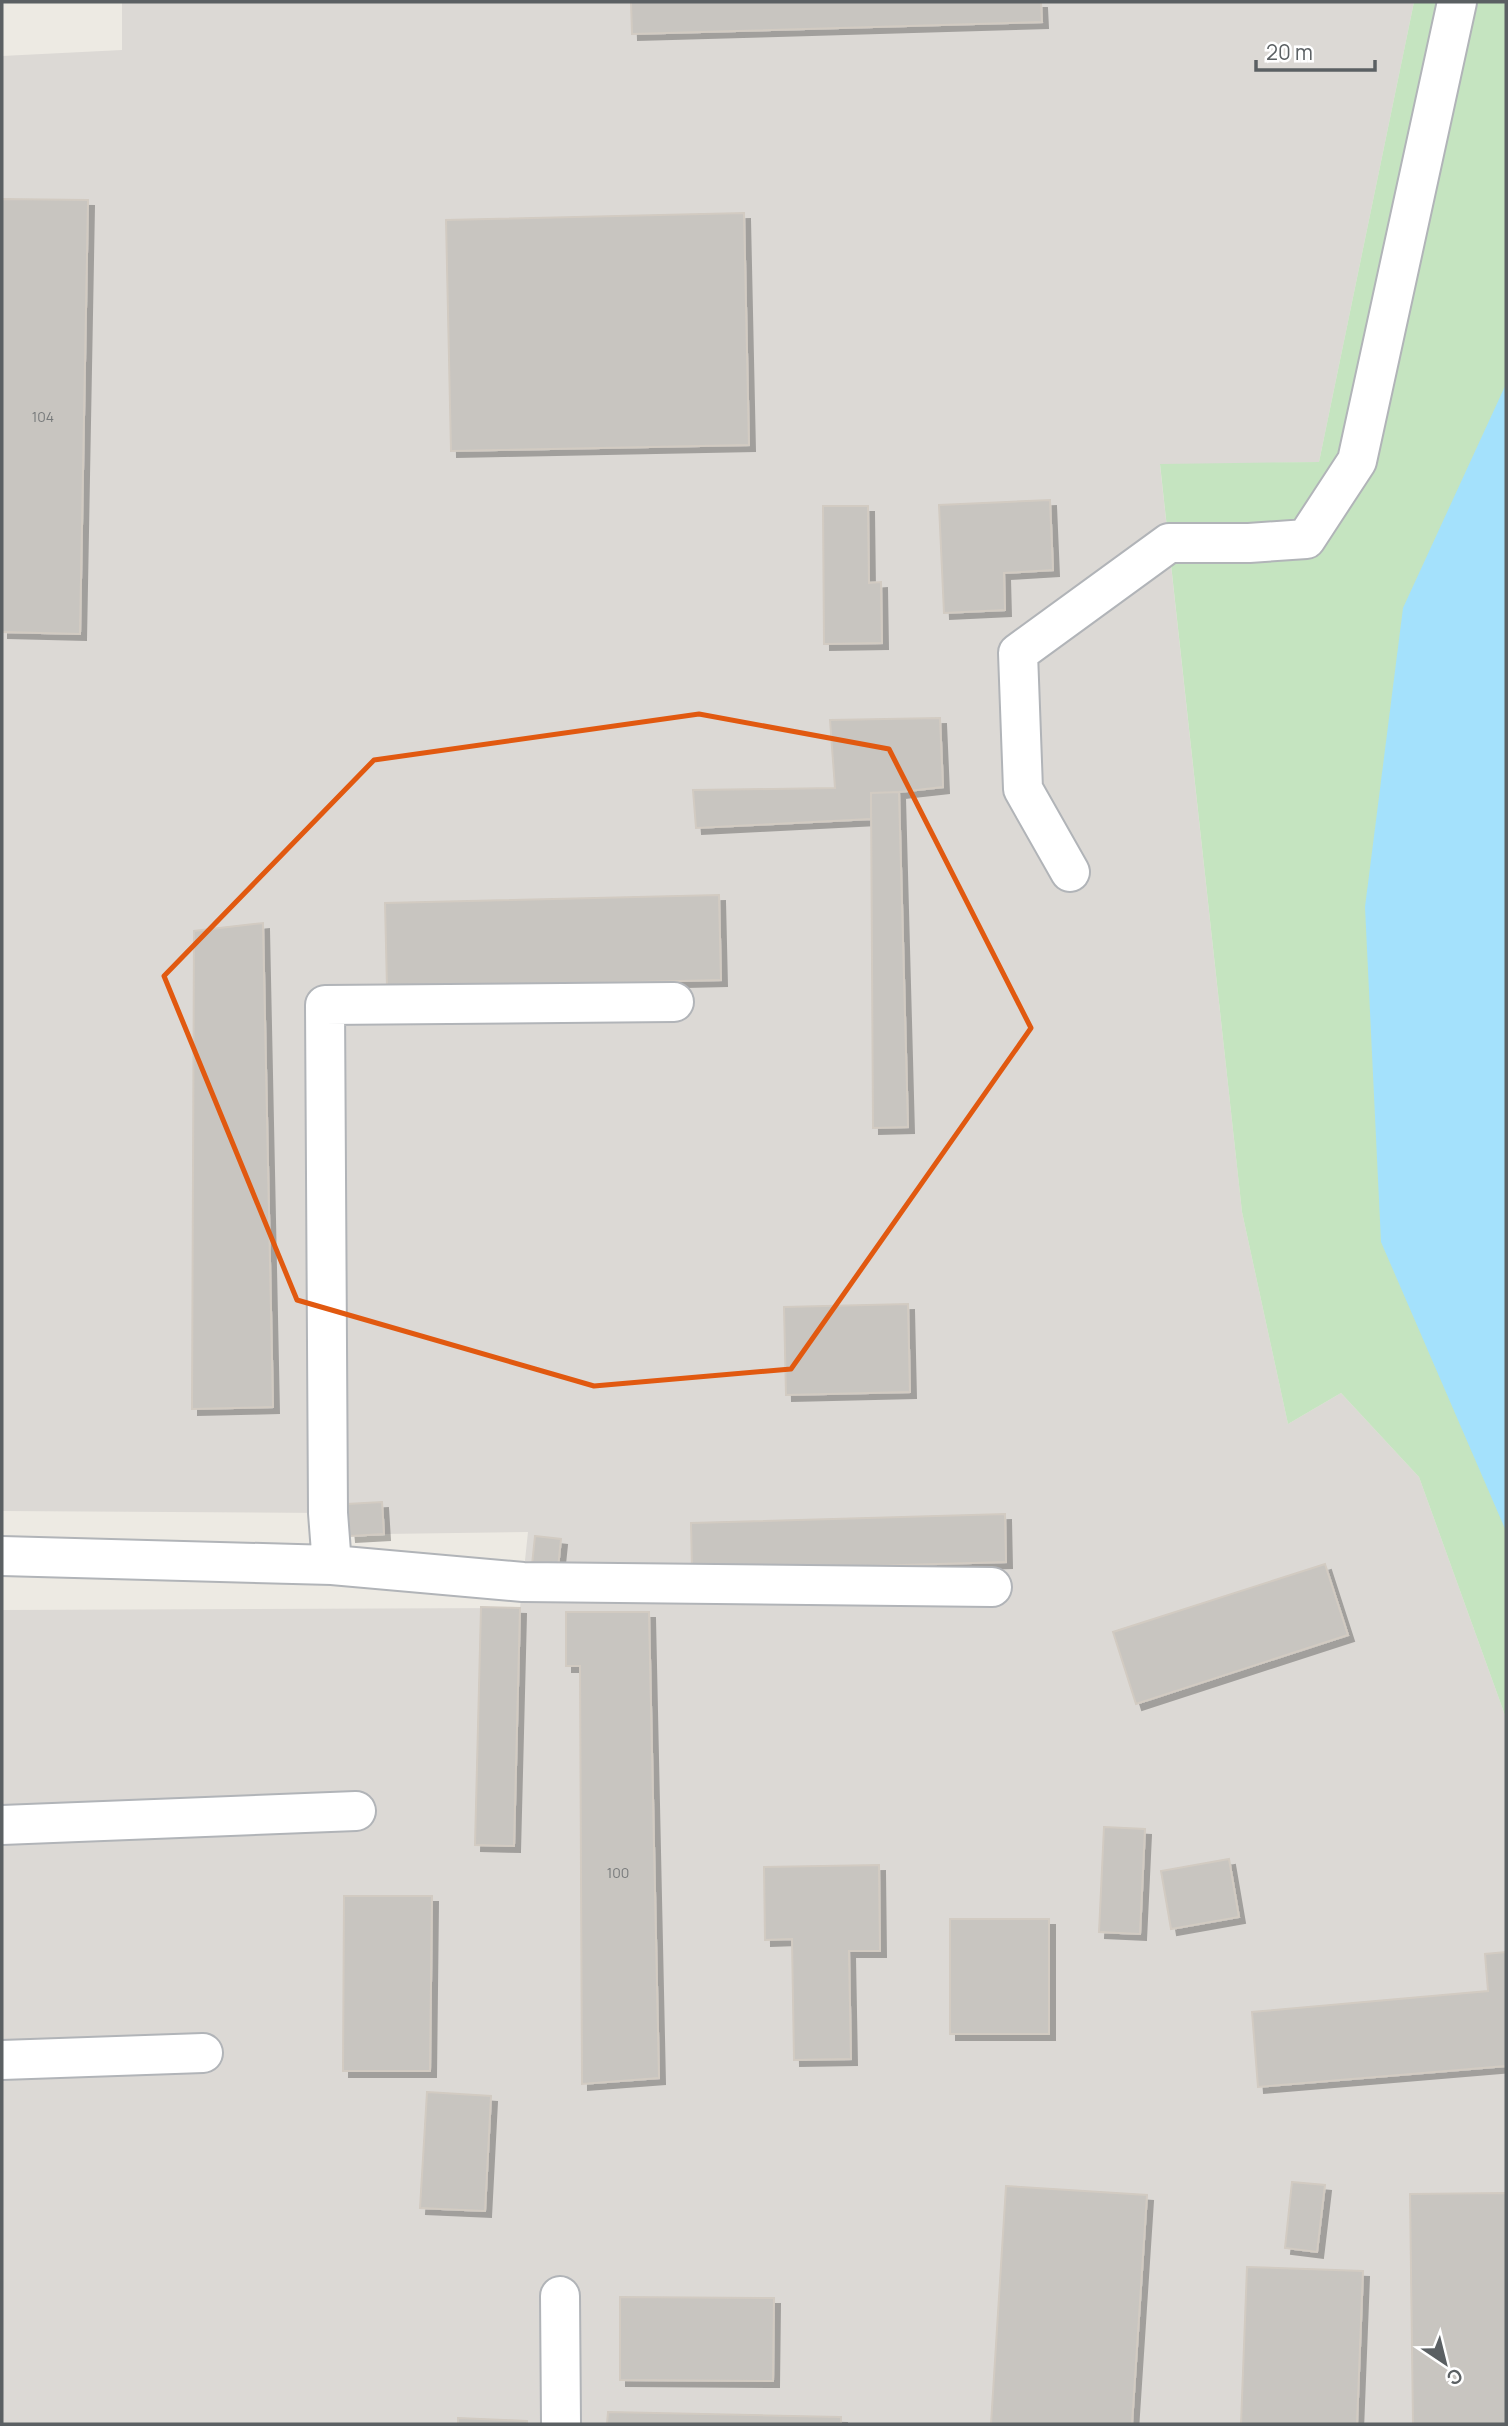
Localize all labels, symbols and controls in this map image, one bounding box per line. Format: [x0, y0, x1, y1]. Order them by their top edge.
scale bar [1256, 28, 1375, 72]
text: 20 m [1266, 38, 1313, 66]
house number: 104 [32, 407, 54, 426]
house number: 100 [607, 1863, 629, 1882]
north arrow [1410, 2328, 1480, 2398]
text: С [1442, 2362, 1468, 2392]

